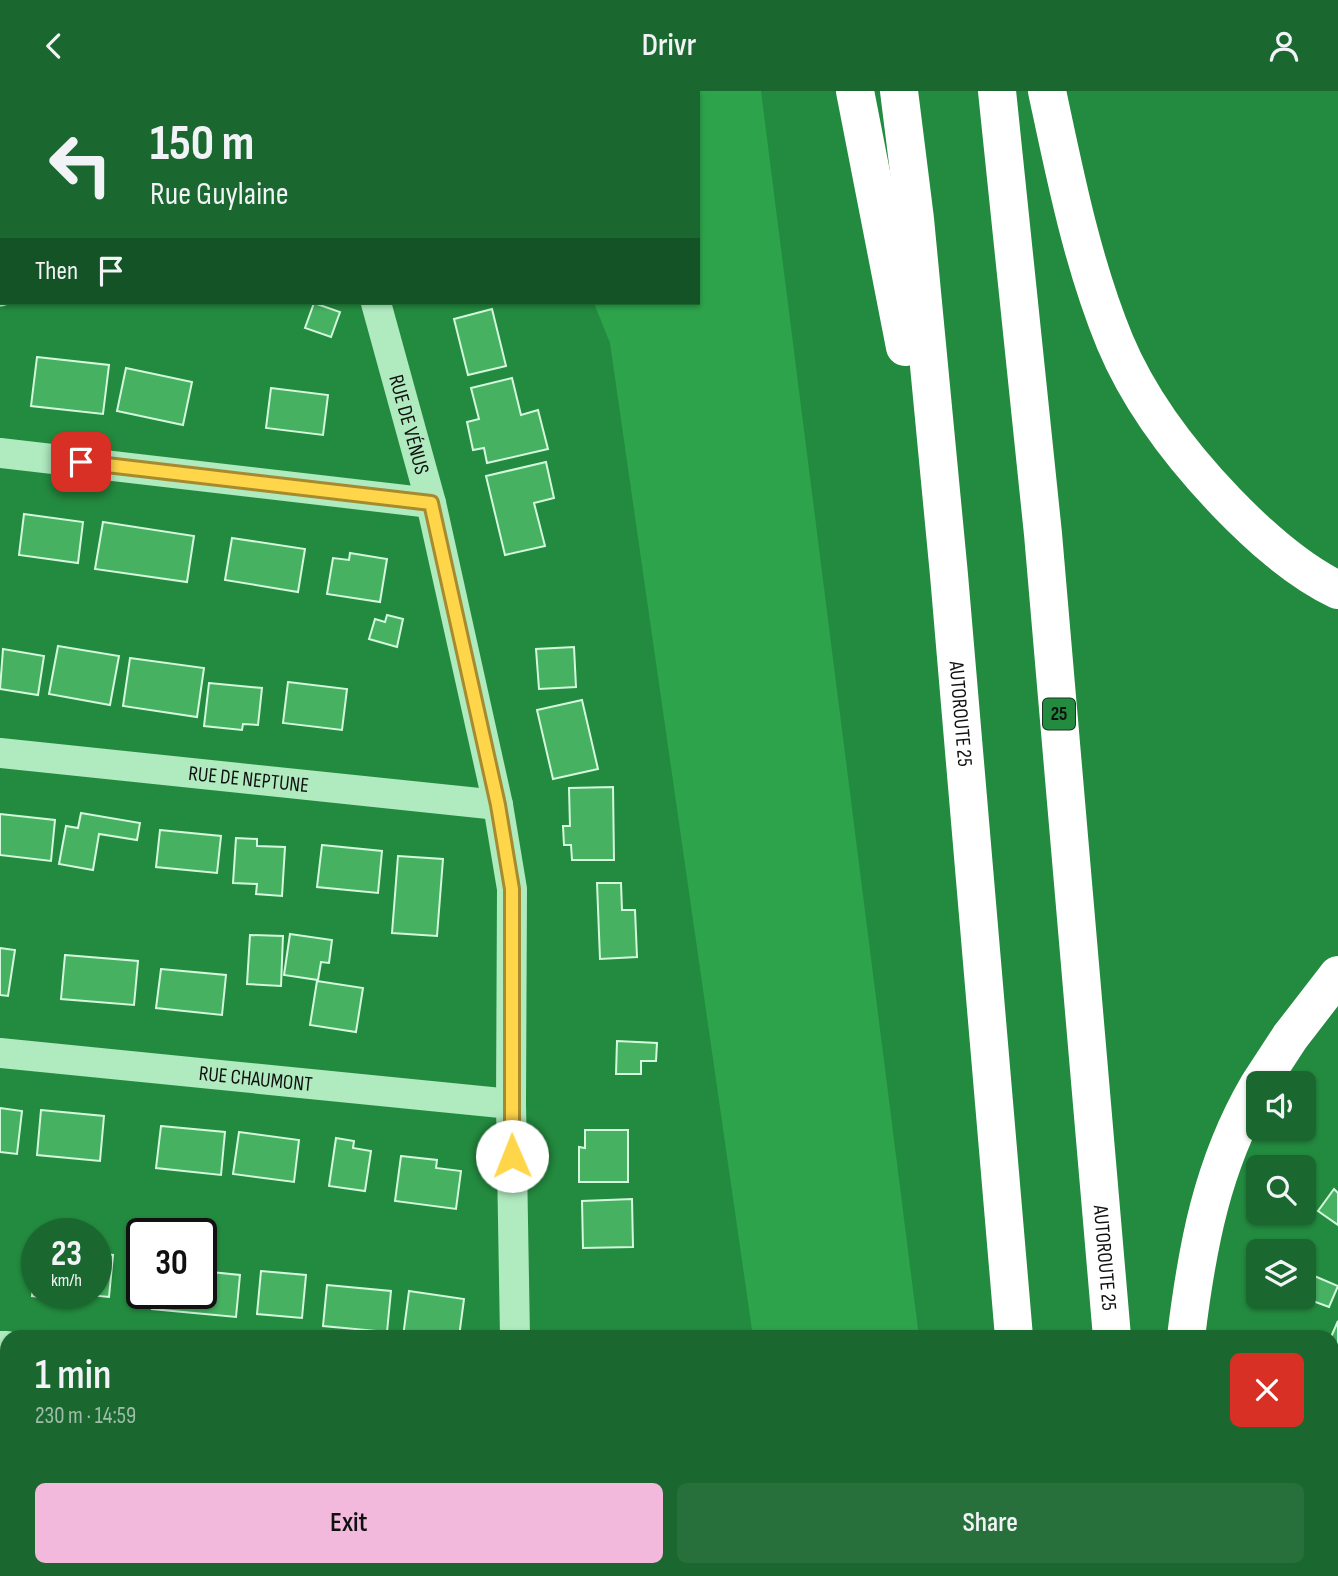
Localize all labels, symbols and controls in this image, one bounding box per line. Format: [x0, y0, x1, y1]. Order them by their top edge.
text: Drivr [642, 26, 696, 65]
icon: back [35, 27, 73, 65]
icon: person [1265, 27, 1303, 65]
text: 150 m [150, 115, 254, 174]
icon: left [35, 119, 126, 210]
text: Rue Guylaine [150, 175, 289, 214]
icon: arrive [92, 252, 130, 290]
text: Then [35, 256, 78, 287]
street label: RUE DE VÉNUS [384, 372, 435, 477]
pin [51, 432, 111, 492]
icon: arrive [62, 443, 100, 481]
street label: AUTOROUTE 25 [944, 659, 978, 768]
road number: 25 [1043, 699, 1075, 729]
street label: RUE DE NEPTUNE [187, 760, 310, 798]
street label: RUE CHAUMONT [198, 1060, 314, 1097]
map controls [1246, 1071, 1316, 1309]
button: sound [1246, 1071, 1316, 1141]
position arrow [475, 1119, 549, 1193]
button: search [1246, 1155, 1316, 1225]
street label: AUTOROUTE 25 [1088, 1203, 1122, 1312]
speed limit sign: 30 [126, 1218, 217, 1309]
text: 23 [51, 1233, 82, 1276]
button: layers [1246, 1239, 1316, 1309]
text: km/h [51, 1270, 82, 1291]
text: 1 min [35, 1350, 111, 1401]
button: close [1230, 1353, 1304, 1427]
text: 230 m · 14:59 [35, 1402, 136, 1430]
button: Exit [35, 1483, 663, 1563]
button: Share [677, 1483, 1304, 1563]

